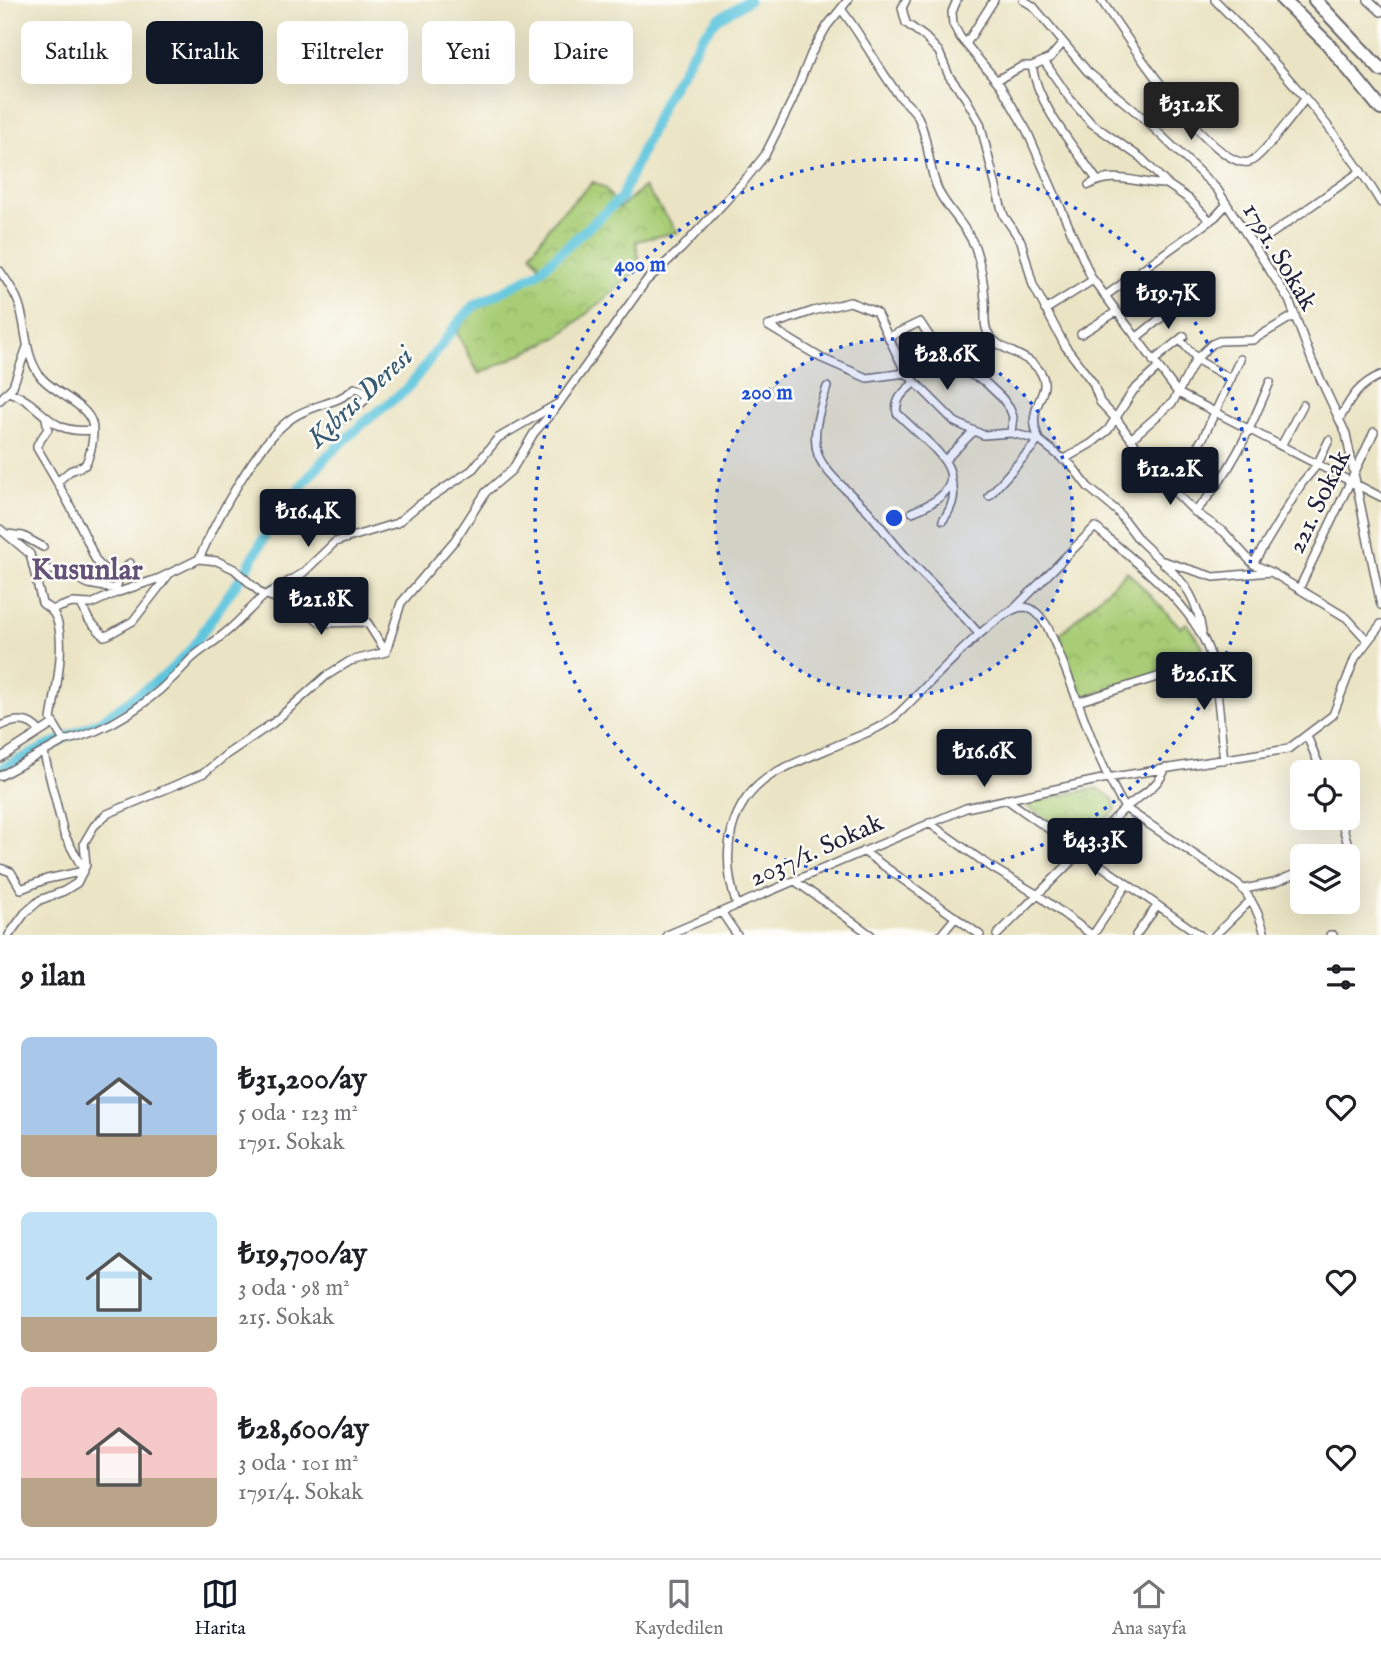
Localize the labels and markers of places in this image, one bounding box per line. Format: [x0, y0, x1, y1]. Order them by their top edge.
pin: ₺31.2K [1134, 82, 1248, 142]
pin: ₺19.7K [1111, 272, 1225, 331]
pin: ₺28.6K [890, 332, 1004, 392]
pin: ₺12.2K [1113, 448, 1227, 507]
pin: ₺16.4K [251, 490, 365, 549]
centre of rings [882, 506, 906, 530]
pin: ₺21.8K [264, 578, 378, 637]
pin: ₺26.1K [1147, 652, 1261, 712]
pin: ₺16.6K [927, 730, 1041, 789]
pin: ₺43.3K [1038, 818, 1152, 878]

